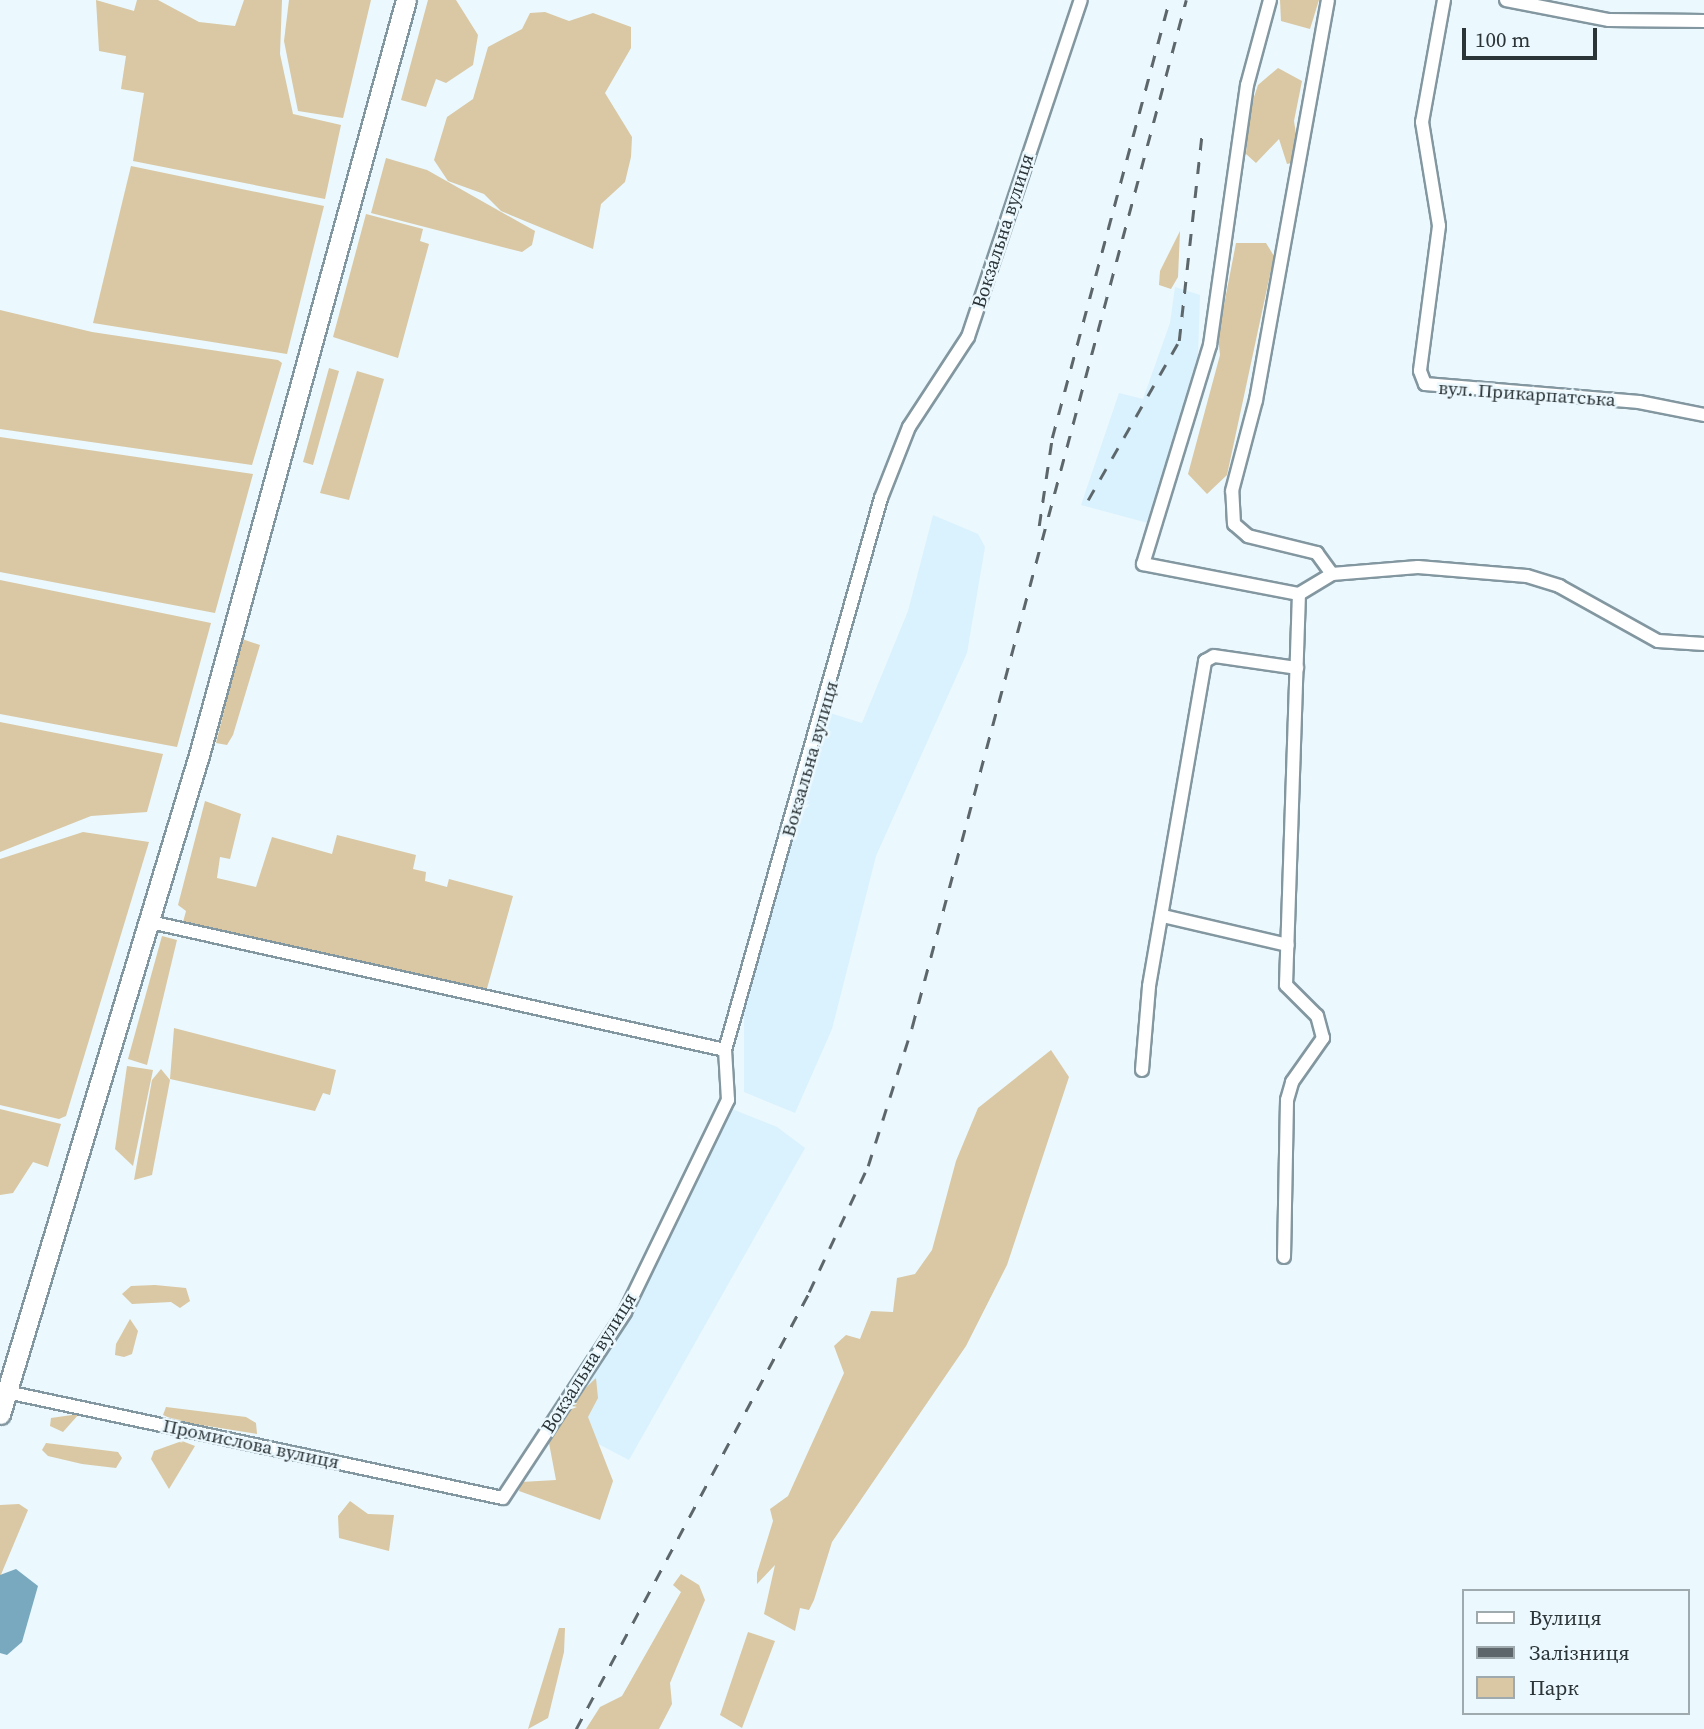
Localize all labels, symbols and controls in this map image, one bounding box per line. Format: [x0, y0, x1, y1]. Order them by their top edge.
scale bar [1466, 14, 1601, 58]
text: 100 m [1475, 25, 1530, 54]
street label: Вокзальна вулиця [967, 151, 1039, 311]
street label: вул. Прикарпатська [1438, 376, 1616, 412]
street label: Вокзальна вулиця [777, 678, 843, 840]
street label: Вокзальна вулиця [537, 1289, 641, 1437]
street label: Промислова вулиця [161, 1414, 341, 1474]
legend [1462, 1589, 1690, 1715]
text: Вулиця [1529, 1603, 1602, 1632]
text: Залізниця [1529, 1638, 1630, 1667]
text: Парк [1529, 1673, 1579, 1702]

